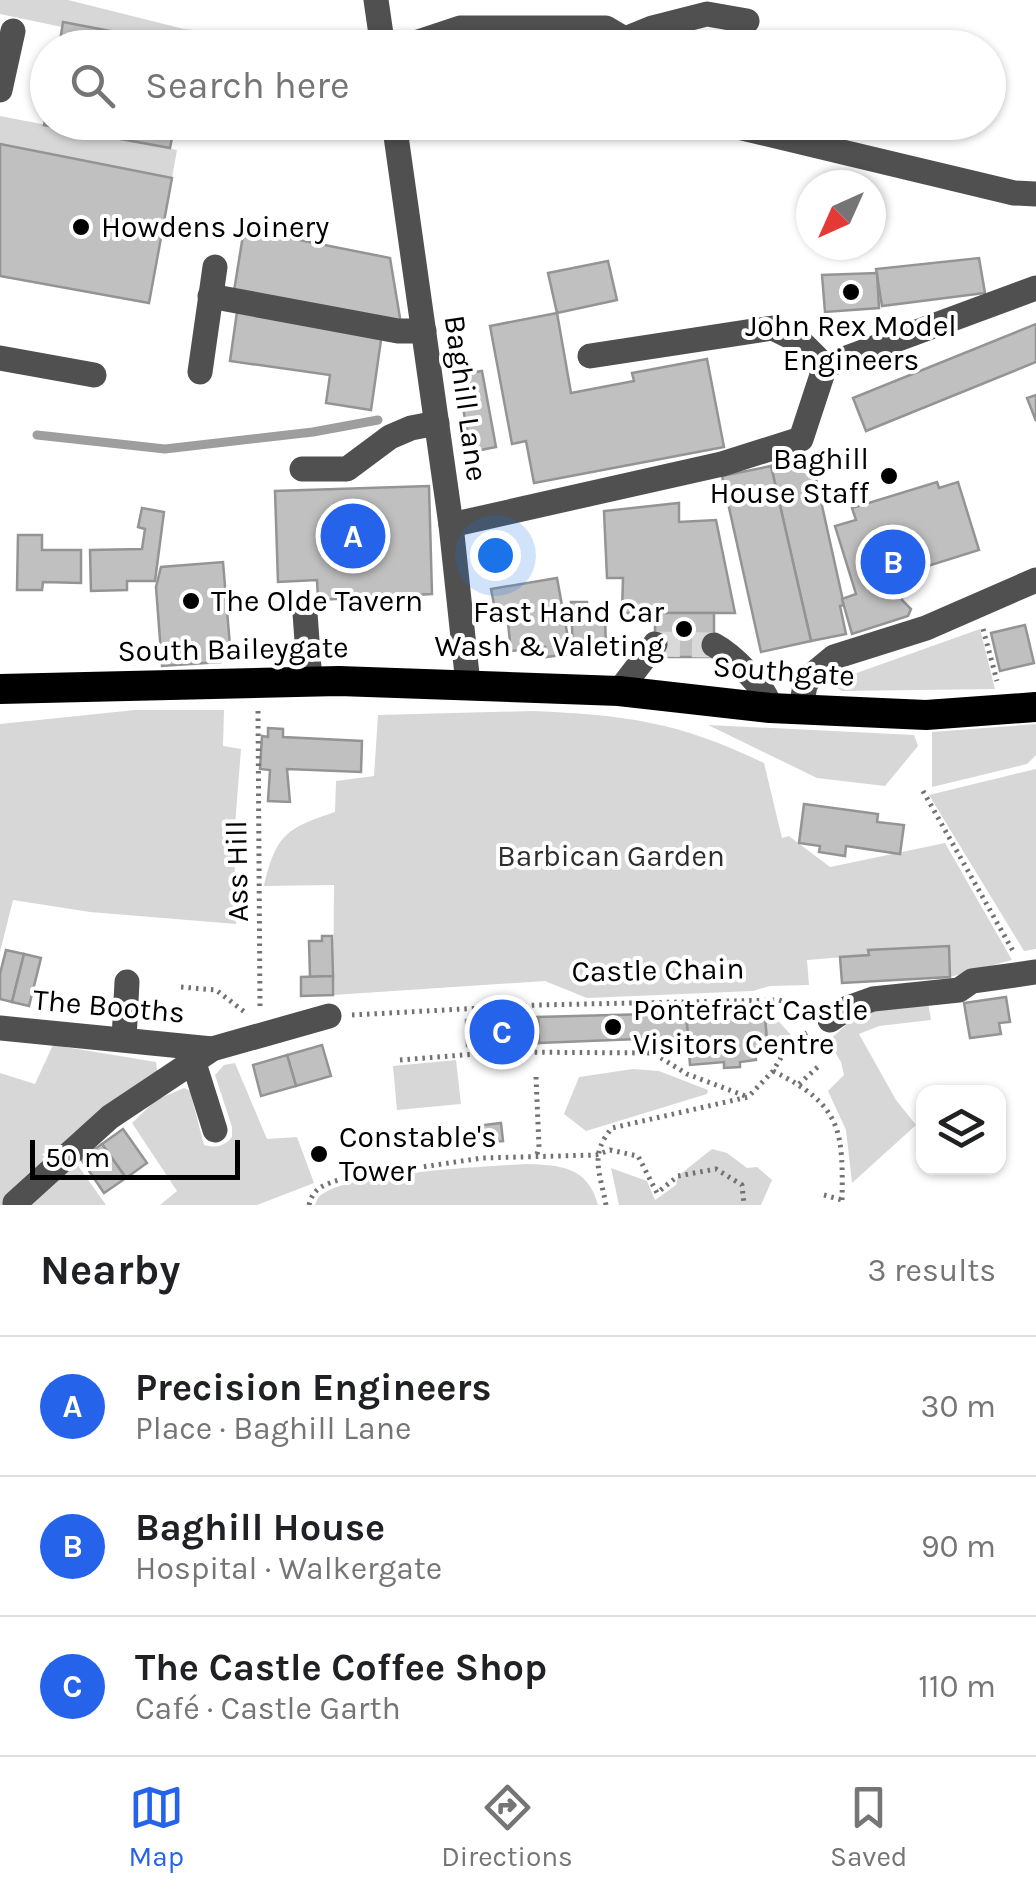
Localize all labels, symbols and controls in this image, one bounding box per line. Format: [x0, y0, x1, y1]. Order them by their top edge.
search box [30, 30, 1006, 140]
icon: search [65, 58, 120, 113]
text: Search here [145, 63, 349, 108]
north arrow [796, 170, 886, 260]
place label: Howdens Joinery [101, 209, 329, 245]
marker: Howdens Joinery [70, 216, 92, 238]
marker: John Rex Model Engineers [840, 281, 862, 303]
place label: John Rex Model Engineers [745, 308, 957, 378]
street label: Baghill Lane [437, 313, 495, 483]
place label: Baghill House Staff [710, 441, 870, 511]
marker: Baghill House Staff [878, 465, 900, 487]
pin: A [320, 498, 386, 574]
pin: B [860, 524, 926, 600]
your location [470, 530, 521, 581]
place label: The Olde Tavern [211, 583, 423, 619]
marker: The Olde Tavern [180, 590, 202, 612]
place label: Fast Hand Car Wash & Valeting [435, 594, 664, 664]
marker: Fast Hand Car Wash & Valeting [673, 618, 695, 640]
street label: South Baileygate [117, 629, 349, 669]
street label: Southgate [712, 648, 856, 694]
street label: Ass Hill [218, 820, 256, 922]
park label: Barbican Garden [497, 838, 725, 874]
street label: Castle Chain [571, 950, 745, 990]
street label: The Booths [32, 981, 186, 1031]
place label: Pontefract Castle Visitors Centre [633, 992, 868, 1062]
pin: C [470, 994, 534, 1070]
marker: Pontefract Castle Visitors Centre [602, 1016, 624, 1038]
map controls [916, 1085, 1006, 1175]
button: layers [916, 1085, 1006, 1175]
place label: Constable's Tower [339, 1119, 497, 1189]
scale bar [30, 1135, 240, 1180]
text: 50 m [45, 1141, 110, 1174]
marker: Constable's Tower [308, 1143, 330, 1165]
text: Nearby [40, 1245, 180, 1295]
text: 3 results [868, 1252, 996, 1289]
text: Precision Engineers [135, 1365, 491, 1410]
text: A [62, 1388, 83, 1425]
text: 30 m [921, 1388, 996, 1425]
text: Place · Baghill Lane [135, 1410, 411, 1447]
text: Baghill House [135, 1505, 385, 1550]
text: B [62, 1528, 83, 1565]
text: 90 m [921, 1528, 996, 1565]
text: Hospital · Walkergate [135, 1550, 442, 1587]
text: The Castle Coffee Shop [135, 1645, 547, 1690]
text: C [62, 1668, 83, 1705]
text: 110 m [918, 1668, 996, 1705]
text: Café · Castle Garth [135, 1690, 401, 1727]
tab: Map [129, 1780, 184, 1873]
tab: Directions [441, 1780, 573, 1873]
tab: Saved [830, 1780, 907, 1873]

